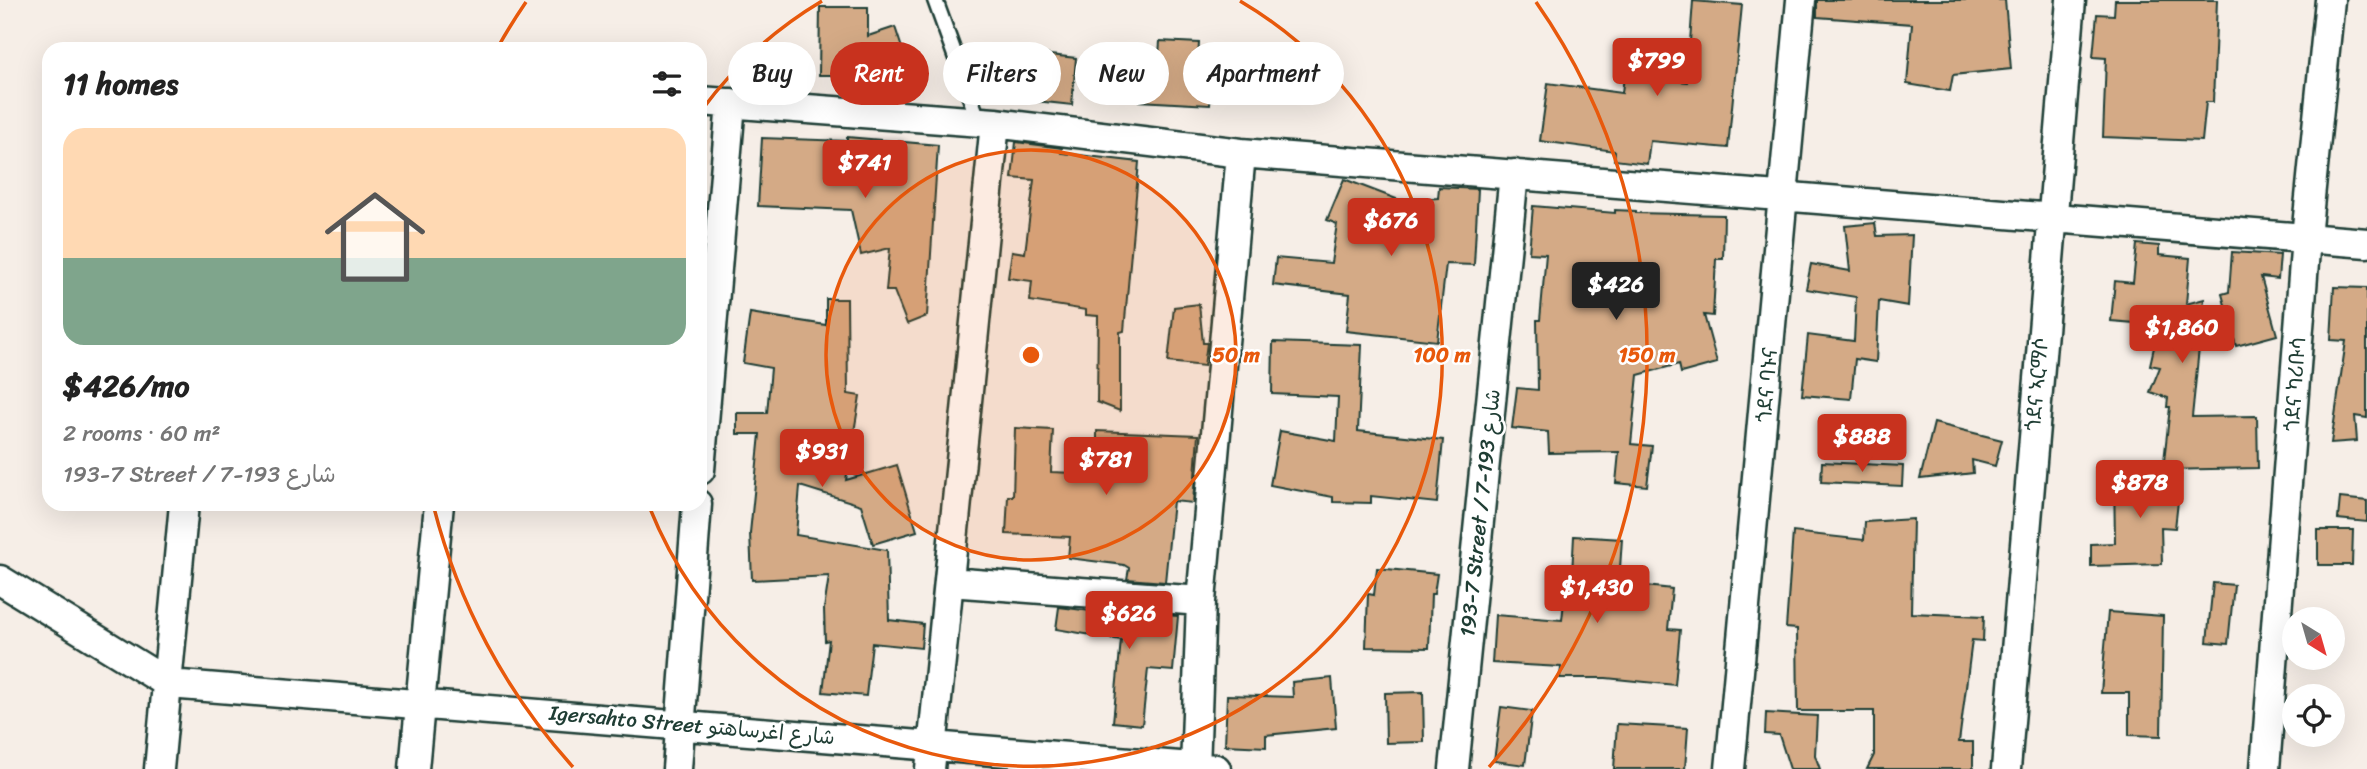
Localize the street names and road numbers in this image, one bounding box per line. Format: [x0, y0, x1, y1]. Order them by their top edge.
street label: ጎደና ኣርማሶ [2014, 335, 2060, 433]
street label: ጎደና ካሪቡሳ [2273, 335, 2317, 433]
street label: ጎደና ባኑና [1745, 346, 1789, 424]
street label: 193-7 Street / شارع 193-7 [1448, 387, 1512, 639]
street label: Igersahto Street شارع اغرساهتو [547, 693, 836, 756]

